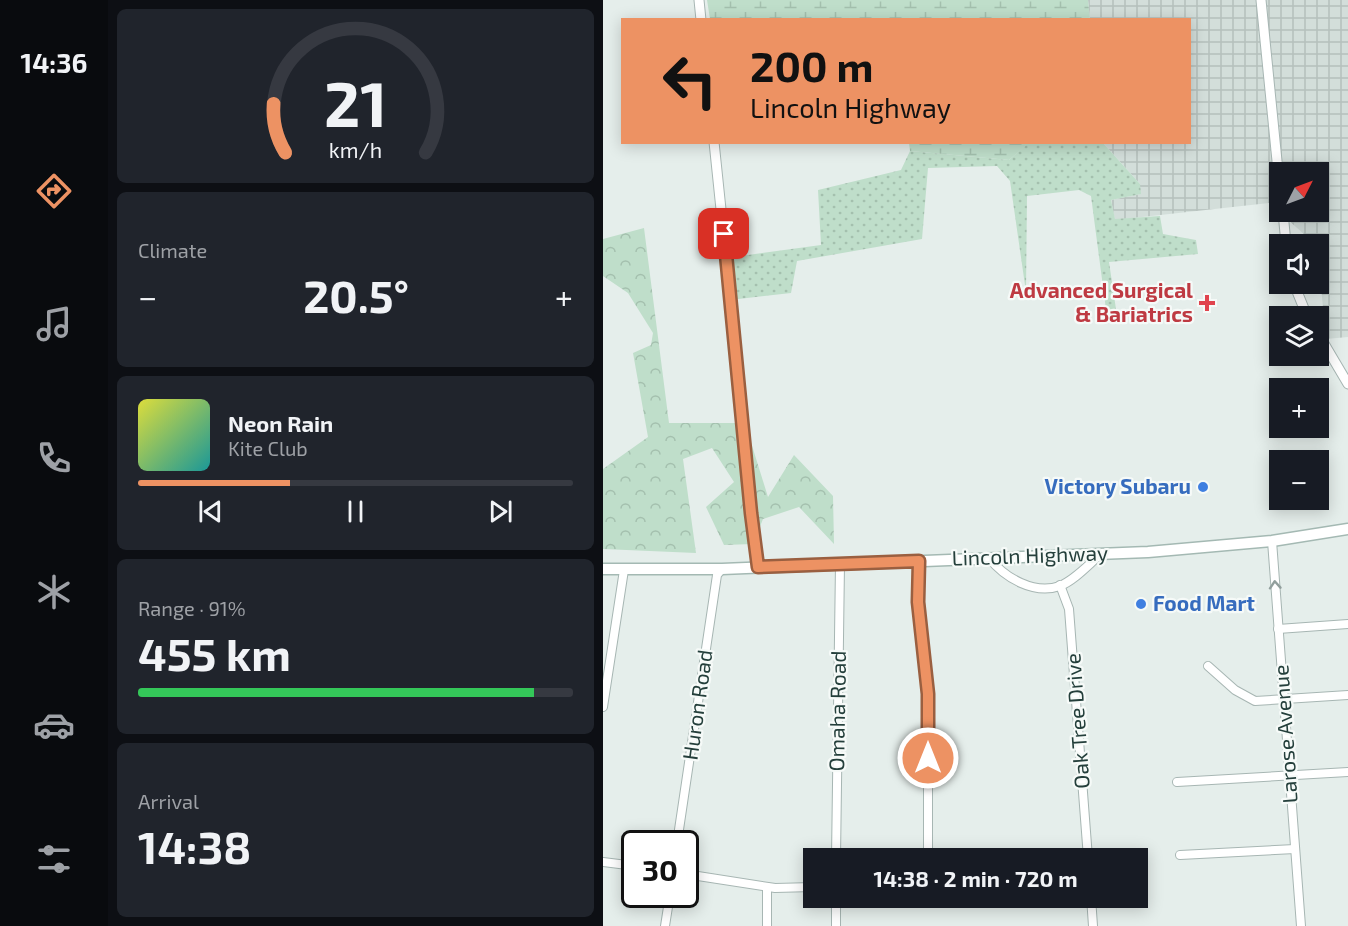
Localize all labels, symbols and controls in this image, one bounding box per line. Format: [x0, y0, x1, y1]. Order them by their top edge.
text: 200 m [750, 40, 873, 90]
icon: left [651, 42, 729, 120]
text: 14:36 [20, 46, 88, 78]
text: 21 [324, 65, 387, 140]
text: Lincoln Highway [750, 91, 951, 123]
text: km/h [329, 138, 382, 163]
north arrow [1269, 162, 1329, 222]
map controls [1269, 162, 1329, 510]
icon: directions [33, 170, 75, 212]
pin [698, 208, 749, 259]
icon: arrive [707, 217, 740, 250]
button: sound [1269, 234, 1329, 294]
text: Climate [138, 238, 207, 262]
text: 20.5° [303, 268, 409, 322]
text: − [138, 276, 157, 316]
text: + [555, 276, 573, 316]
place label: Advanced Surgical & Bariatrics [1010, 277, 1193, 326]
marker: Advanced Surgical & Bariatrics [1198, 294, 1216, 312]
icon: music [33, 303, 75, 345]
button: layers [1269, 306, 1329, 366]
button: + [1269, 378, 1329, 438]
text: Neon Rain [228, 410, 333, 436]
text: Kite Club [228, 436, 308, 460]
icon: phone [33, 437, 75, 479]
button: − [1269, 450, 1329, 510]
place label: Victory Subaru [1045, 473, 1191, 499]
marker: Victory Subaru [1196, 480, 1210, 494]
icon: previous [194, 495, 227, 528]
icon: pause [339, 495, 372, 528]
icon: next [484, 495, 517, 528]
street label: Lincoln Highway [951, 539, 1109, 570]
icon: climate [33, 571, 75, 613]
one-way arrow [1269, 581, 1282, 590]
place label: Food Mart [1153, 590, 1255, 615]
text: Range · 91% [138, 596, 246, 620]
marker: Food Mart [1134, 597, 1148, 611]
text: 455 km [138, 626, 291, 680]
street label: Huron Road [676, 648, 717, 762]
street label: Omaha Road [823, 650, 850, 772]
street label: Oak Tree Drive [1059, 653, 1094, 790]
street label: Larose Avenue [1267, 664, 1302, 804]
icon: car [33, 704, 75, 746]
position arrow [896, 726, 960, 790]
text: Arrival [138, 789, 199, 813]
text: 14:38 [138, 819, 251, 873]
speed limit sign: 30 [621, 830, 699, 908]
icon: filters [33, 838, 75, 880]
text: 14:38 · 2 min · 720 m [873, 865, 1078, 891]

